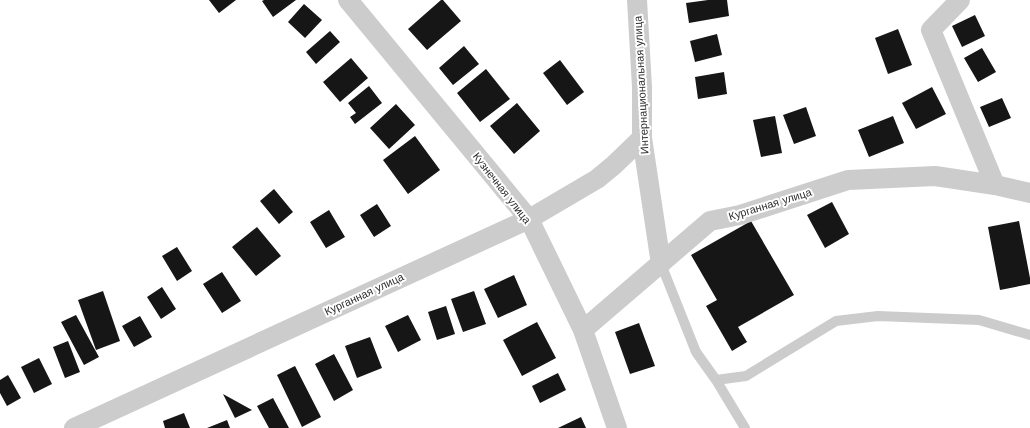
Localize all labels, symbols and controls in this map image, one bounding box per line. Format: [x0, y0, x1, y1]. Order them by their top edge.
street label: Интернациональная улица [631, 15, 652, 154]
street label: Кузнечная улица [470, 150, 534, 227]
street label: Курганная улица [727, 185, 814, 223]
street label: Курганная улица [322, 270, 407, 319]

